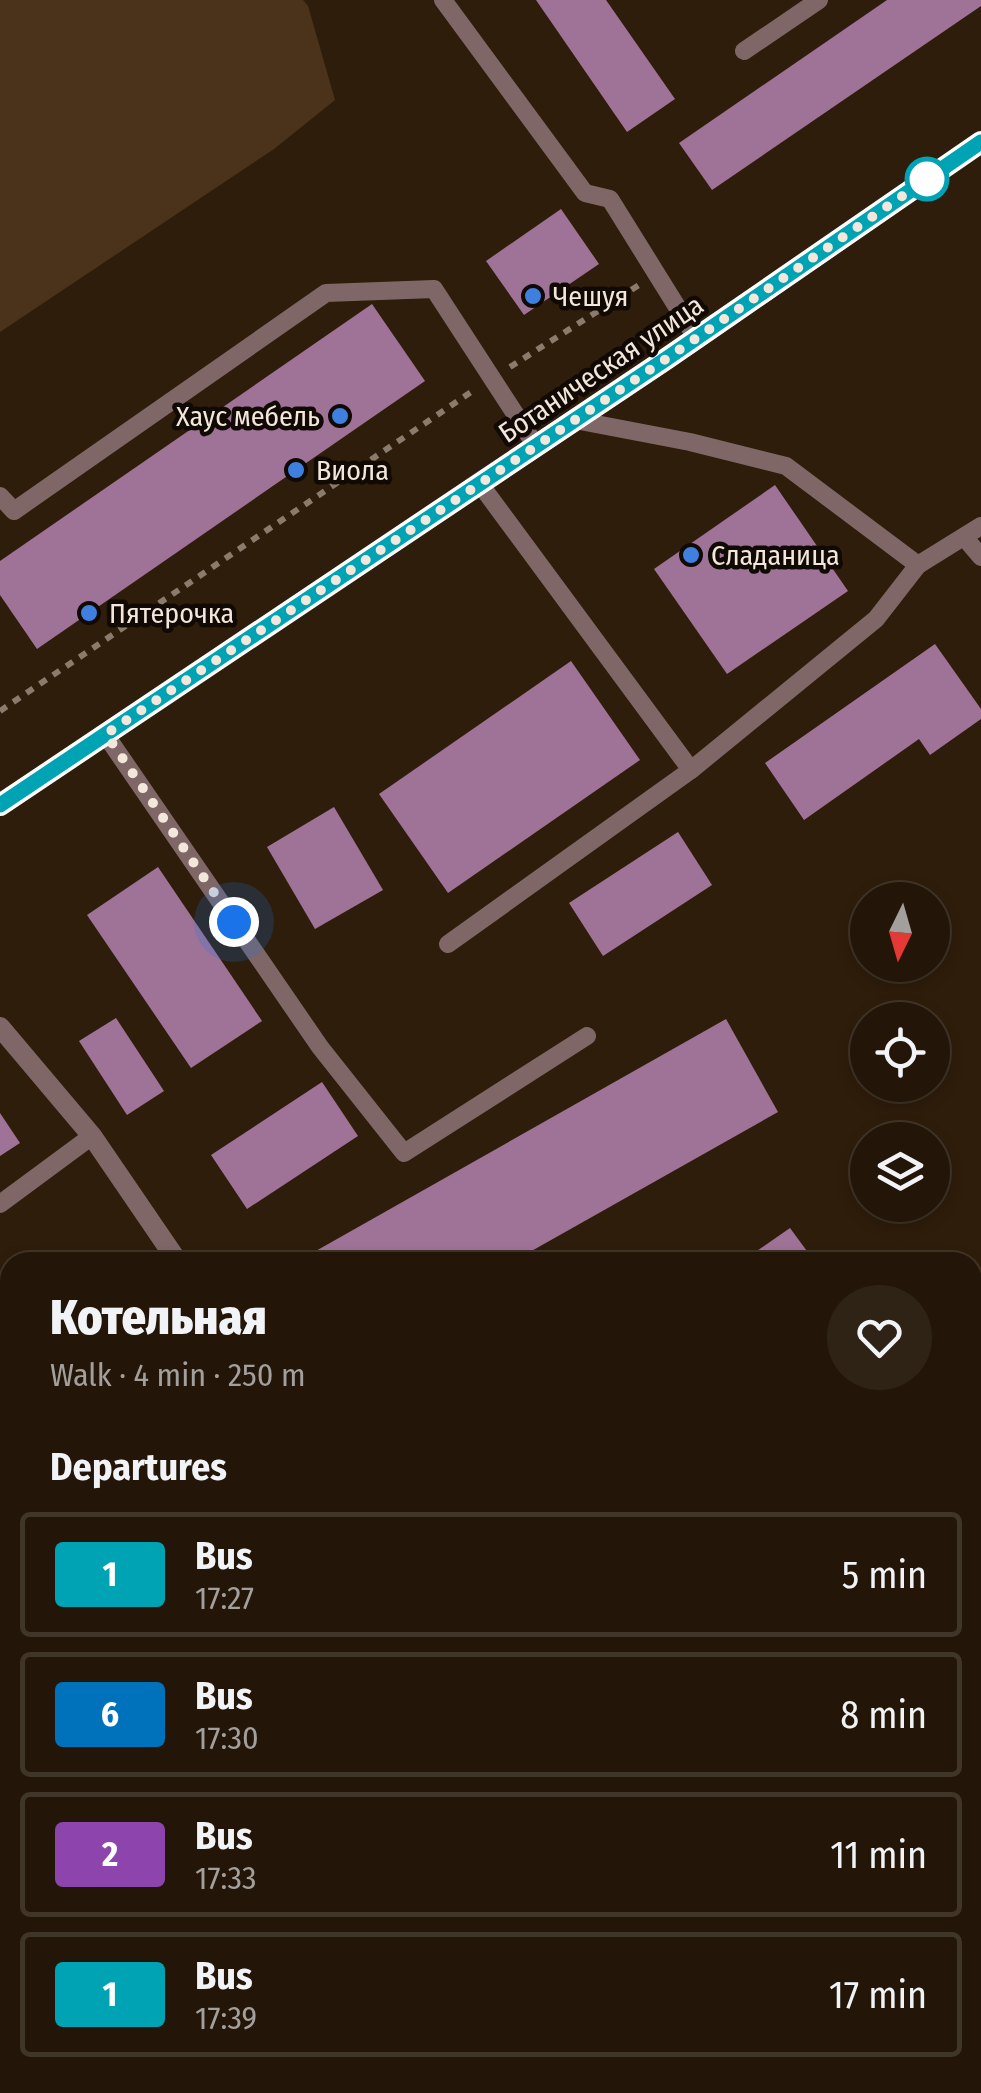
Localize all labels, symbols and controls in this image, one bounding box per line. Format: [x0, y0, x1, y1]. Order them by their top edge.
unlabelled marker [906, 158, 948, 200]
place label: Чешуя [553, 280, 628, 313]
marker: Чешуя [522, 285, 544, 307]
street label: Ботаническая улица [492, 288, 710, 450]
place label: Хаус мебель [176, 400, 320, 433]
marker: Хаус мебель [329, 405, 351, 427]
place label: Виола [316, 454, 389, 487]
marker: Виола [285, 459, 307, 481]
place label: Сладаница [711, 539, 840, 572]
marker: Сладаница [680, 544, 702, 566]
place label: Пятерочка [109, 597, 234, 630]
marker: Пятерочка [78, 602, 100, 624]
north arrow [850, 882, 950, 982]
map controls [850, 882, 950, 1222]
your location [209, 897, 259, 947]
button: locate [850, 1002, 950, 1102]
button: layers [850, 1122, 950, 1222]
button: heart [827, 1285, 932, 1390]
text: Котельная [50, 1289, 267, 1347]
text: Walk · 4 min · 250 m [50, 1356, 306, 1394]
text: Departures [50, 1444, 227, 1490]
text: Bus [195, 1533, 253, 1579]
text: 5 min [842, 1552, 927, 1598]
text: 1 [103, 1553, 117, 1595]
text: 17:27 [195, 1579, 254, 1617]
text: Bus [195, 1673, 253, 1719]
text: 8 min [840, 1692, 927, 1738]
text: 6 [101, 1693, 119, 1735]
text: 17:30 [195, 1719, 259, 1757]
text: Bus [195, 1813, 253, 1859]
text: 11 min [830, 1832, 927, 1878]
text: 2 [102, 1833, 118, 1875]
text: 17:33 [195, 1859, 256, 1897]
text: Bus [195, 1953, 253, 1999]
text: 17 min [829, 1972, 927, 2018]
text: 1 [103, 1973, 117, 2015]
text: 17:39 [195, 1999, 257, 2037]

